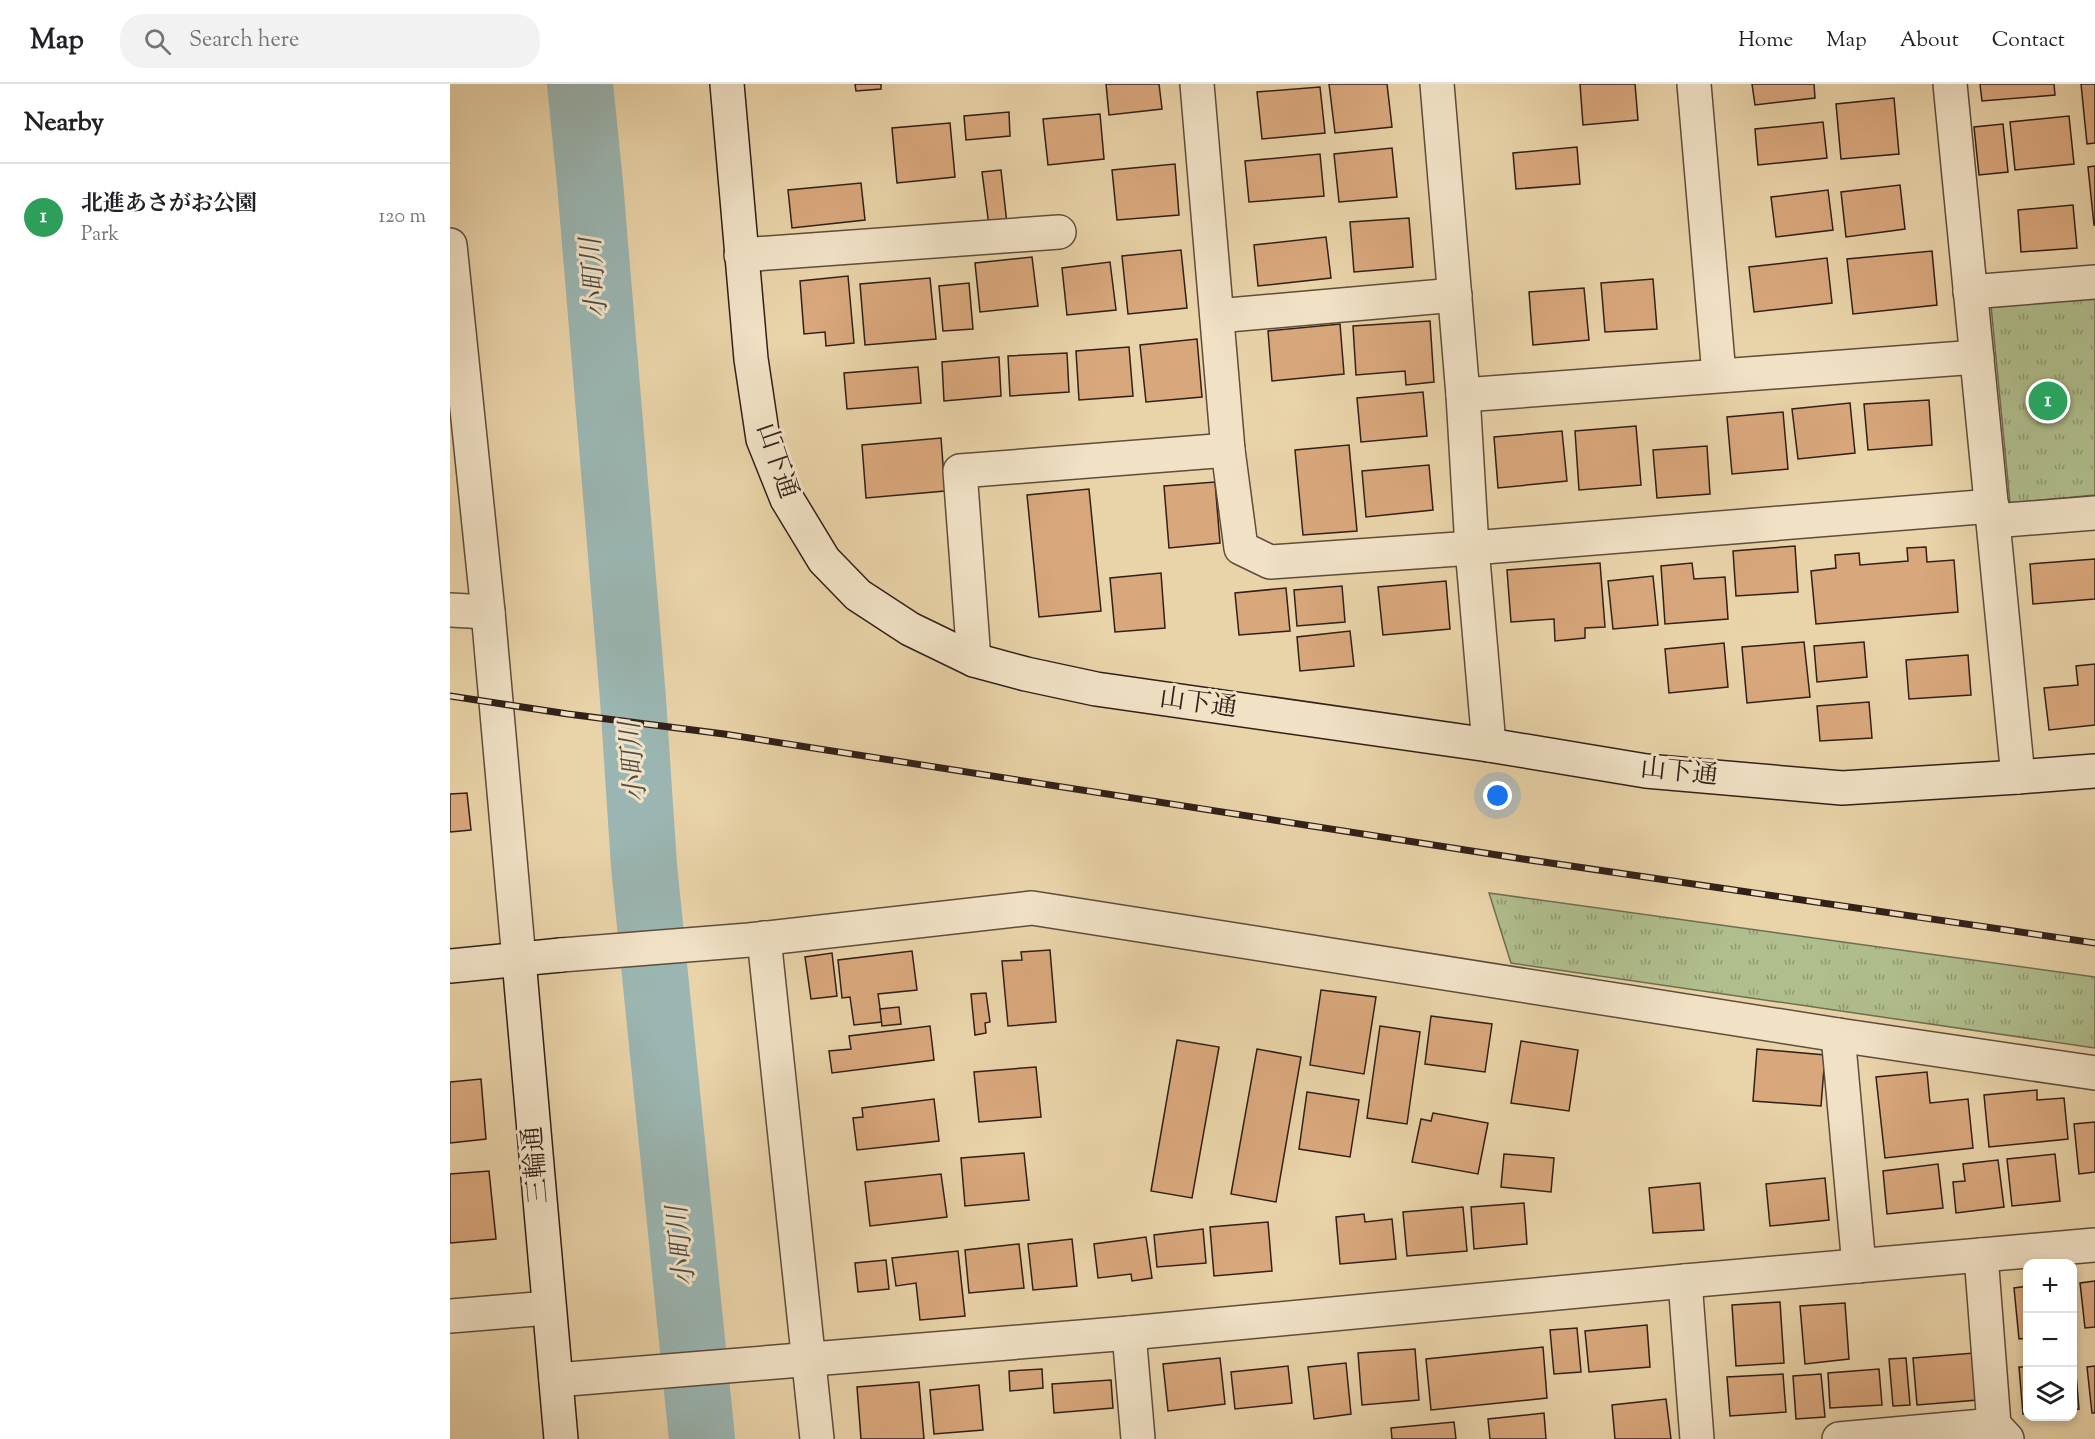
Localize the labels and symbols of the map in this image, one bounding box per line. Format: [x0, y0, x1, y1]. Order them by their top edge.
water label: 小町川 [573, 233, 619, 320]
pin: 1 [2028, 378, 2068, 424]
street label: 山下通 [746, 418, 806, 504]
street label: 山下通 [1157, 680, 1239, 728]
water label: 小町川 [612, 717, 658, 804]
street label: 山下通 [1638, 751, 1720, 795]
your location [1483, 781, 1512, 810]
street label: 三輪通 [515, 1125, 559, 1205]
water label: 小町川 [659, 1201, 707, 1288]

